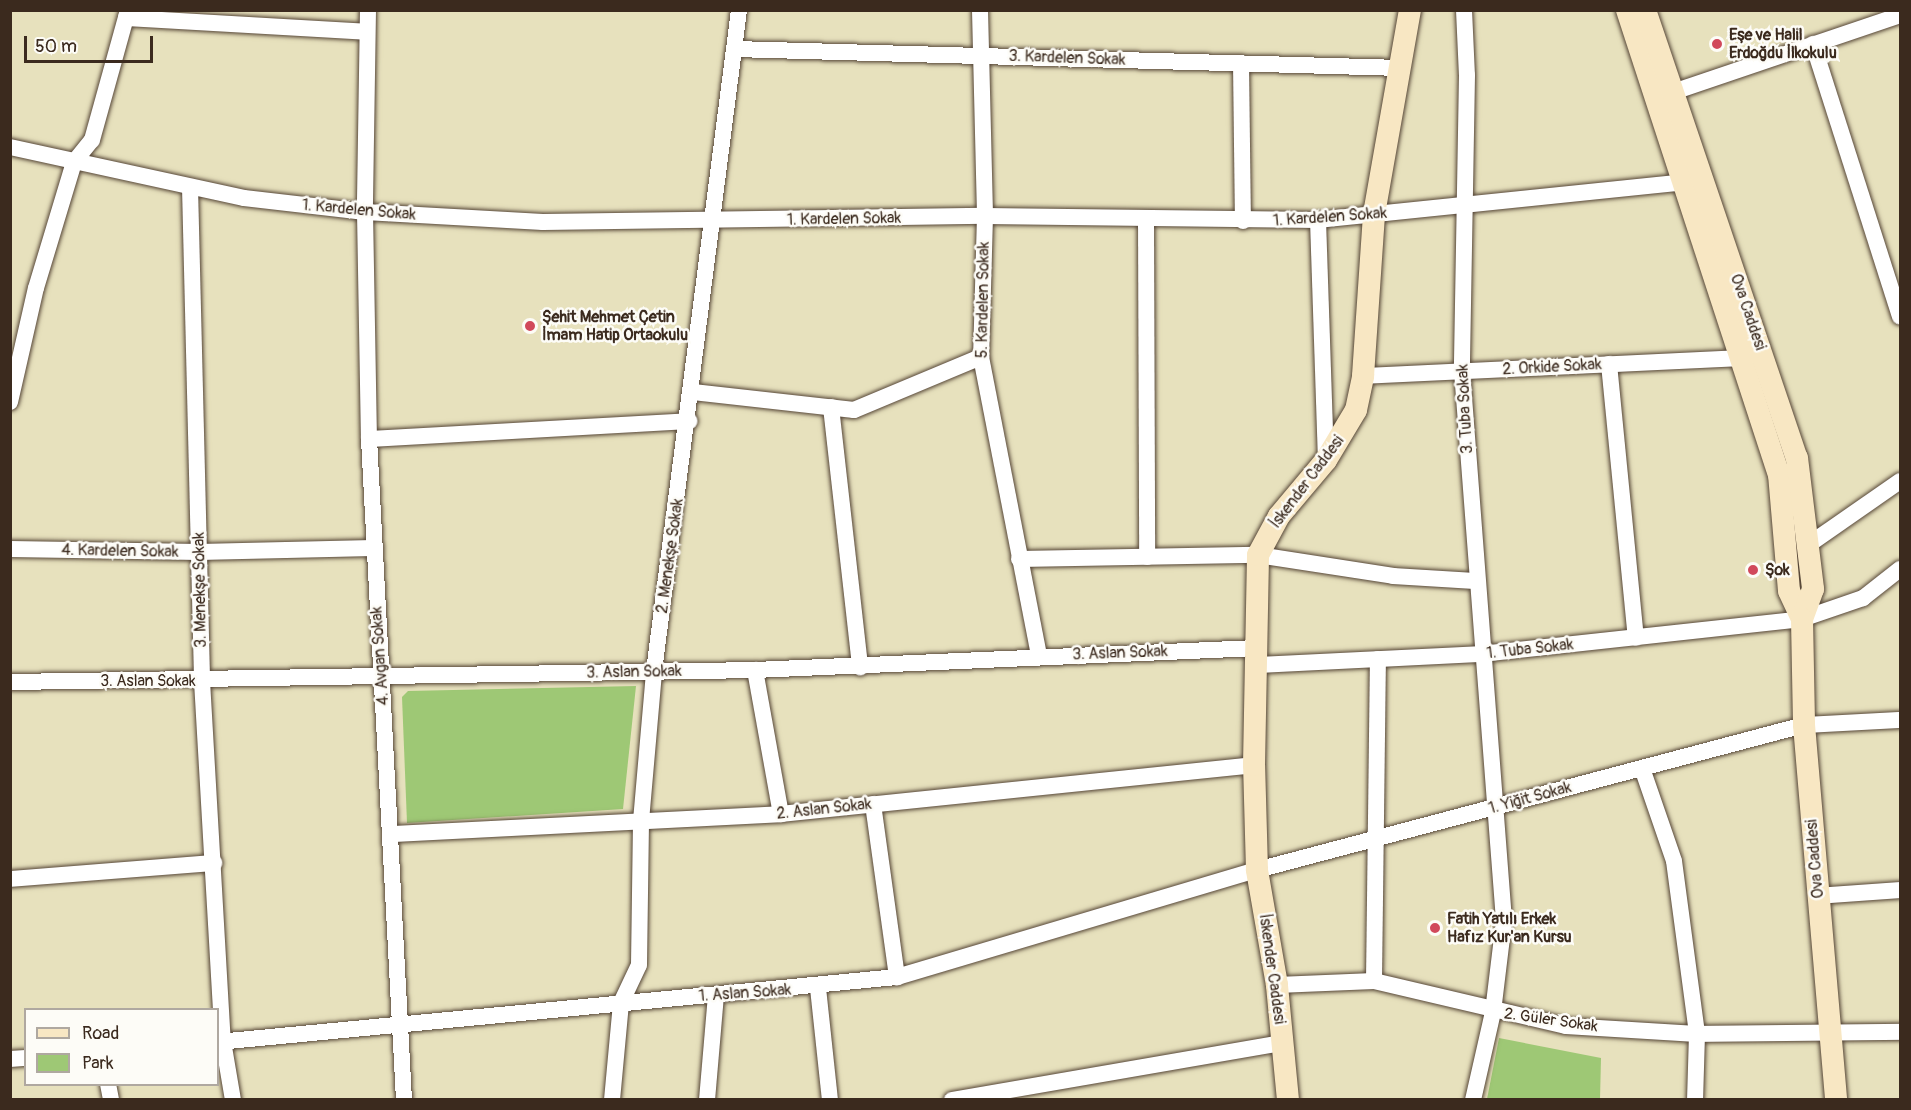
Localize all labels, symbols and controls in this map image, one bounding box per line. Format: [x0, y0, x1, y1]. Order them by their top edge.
scale bar [27, 24, 156, 62]
place label: Eşe ve Halil Erdoğdu İlkokulu [1729, 25, 1837, 63]
text: 50 m [35, 35, 77, 58]
marker: Eşe ve Halil Erdoğdu İlkokulu [1710, 37, 1724, 51]
street label: 3. Kardelen Sokak [1008, 46, 1126, 70]
street label: 1. Kardelen Sokak [301, 195, 417, 225]
street label: 1. Kardelen Sokak [1272, 203, 1388, 231]
street label: 1. Kardelen Sokak [787, 208, 901, 230]
street label: 5. Kardelen Sokak [972, 242, 994, 358]
street label: Ova Caddesi [1726, 271, 1770, 353]
place label: Şehit Mehmet Çetin İmam Hatip Ortaokulu [542, 307, 688, 345]
marker: Şehit Mehmet Çetin İmam Hatip Ortaokulu [523, 319, 537, 333]
street label: 2. Orkide Sokak [1502, 355, 1602, 379]
street label: 3. Tuba Sokak [1453, 364, 1477, 454]
street label: İskender Caddesi [1266, 432, 1348, 532]
street label: 2. Menekşe Sokak [652, 497, 688, 615]
street label: 3. Menekşe Sokak [189, 532, 211, 648]
street label: 4. Kardelen Sokak [61, 540, 179, 562]
place label: Şok [1765, 560, 1790, 580]
marker: Şok [1746, 563, 1760, 577]
street label: 4. Avgan Sokak [367, 606, 393, 706]
street label: 1. Tuba Sokak [1486, 635, 1574, 663]
street label: 3. Aslan Sokak [1072, 642, 1168, 664]
street label: 3. Aslan Sokak [586, 662, 682, 682]
street label: 3. Aslan Sokak [100, 671, 196, 691]
street label: 1. Yiğit Sokak [1487, 778, 1573, 818]
street label: 2. Aslan Sokak [776, 794, 872, 824]
street label: Ova Caddesi [1802, 819, 1828, 899]
place label: Fatih Yatılı Erkek Hafız Kur'an Kursu [1447, 909, 1572, 947]
street label: İskender Caddesi [1255, 913, 1289, 1025]
marker: Fatih Yatılı Erkek Hafız Kur'an Kursu [1428, 921, 1442, 935]
street label: 1. Aslan Sokak [698, 980, 792, 1006]
street label: 2. Güler Sokak [1503, 1004, 1599, 1036]
legend [24, 1008, 219, 1086]
text: Road [82, 1022, 119, 1045]
text: Park [82, 1052, 114, 1075]

